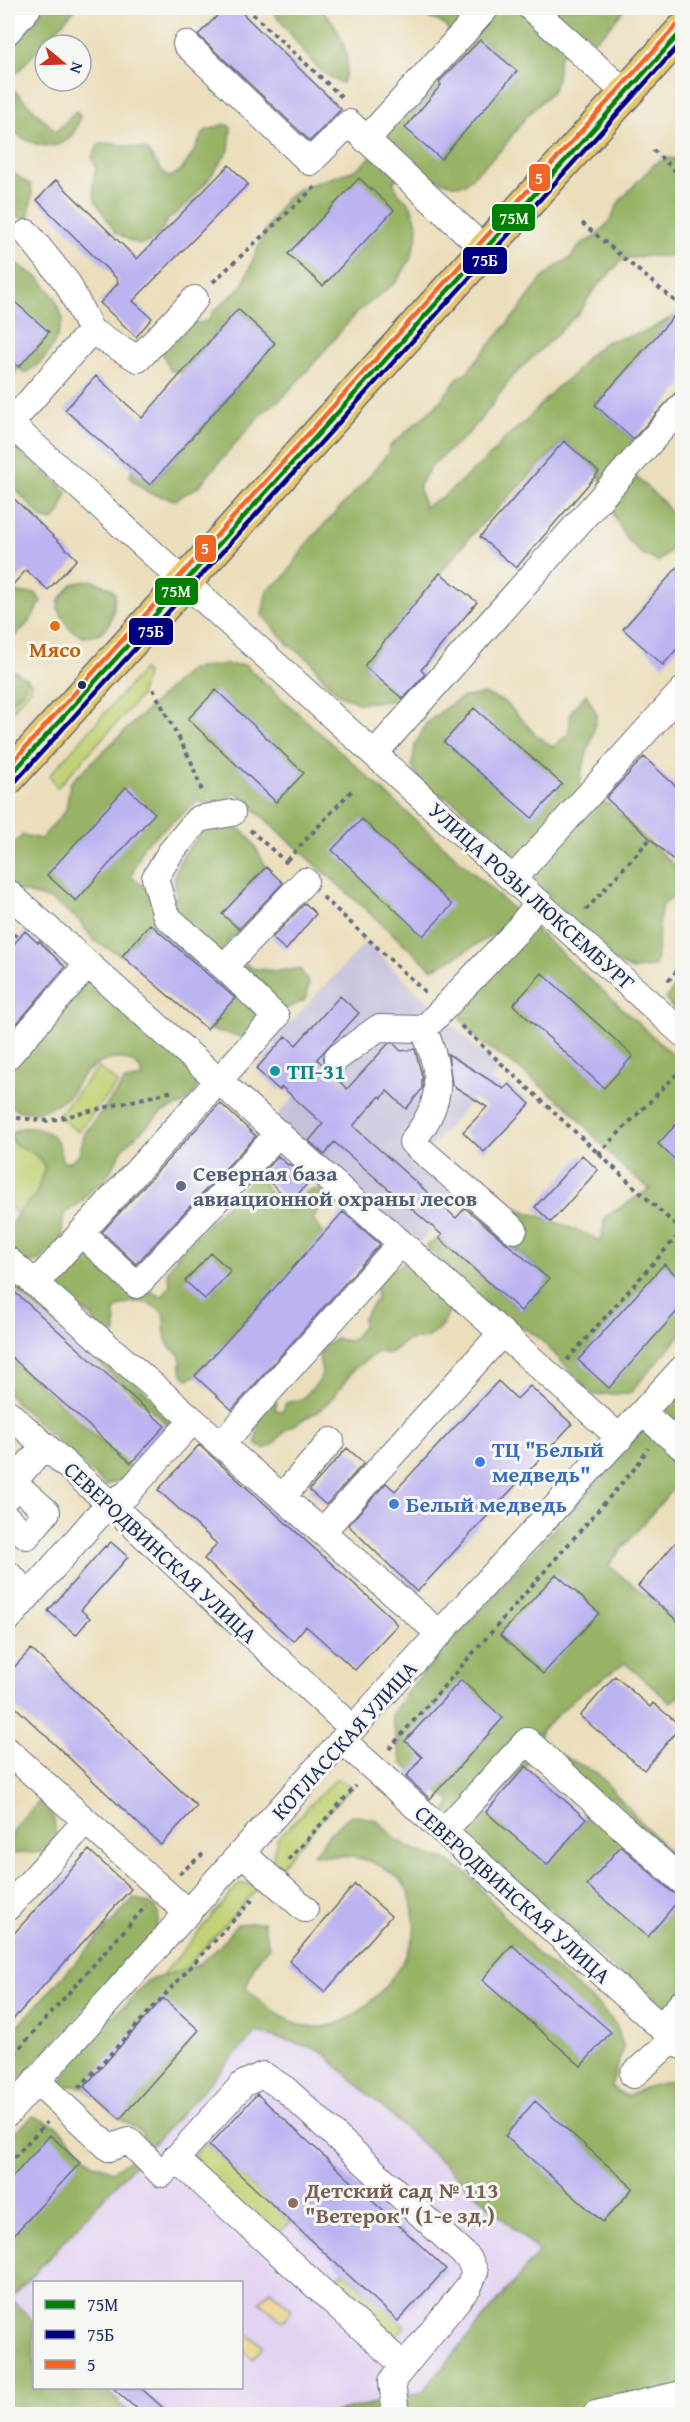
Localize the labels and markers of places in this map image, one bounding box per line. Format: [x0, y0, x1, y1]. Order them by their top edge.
marker: Мясо [48, 619, 62, 633]
place label: Мясо [29, 633, 81, 665]
unlabelled marker [76, 679, 88, 691]
place label: ТП-31 [287, 1055, 346, 1087]
marker: ТП-31 [268, 1064, 282, 1078]
place label: Северная база авиационной охраны лесов [193, 1157, 477, 1214]
marker: Северная база авиационной охраны лесов [174, 1179, 188, 1193]
place label: ТЦ "Белый медведь" [492, 1433, 604, 1490]
marker: ТЦ "Белый медведь" [473, 1455, 487, 1469]
place label: Белый медведь [406, 1488, 567, 1520]
marker: Белый медведь [387, 1497, 401, 1511]
place label: Детский сад № 113 "Ветерок" (1-е зд.) [304, 2174, 499, 2231]
marker: Детский сад № 113 "Ветерок" (1-е зд.) [286, 2196, 300, 2210]

